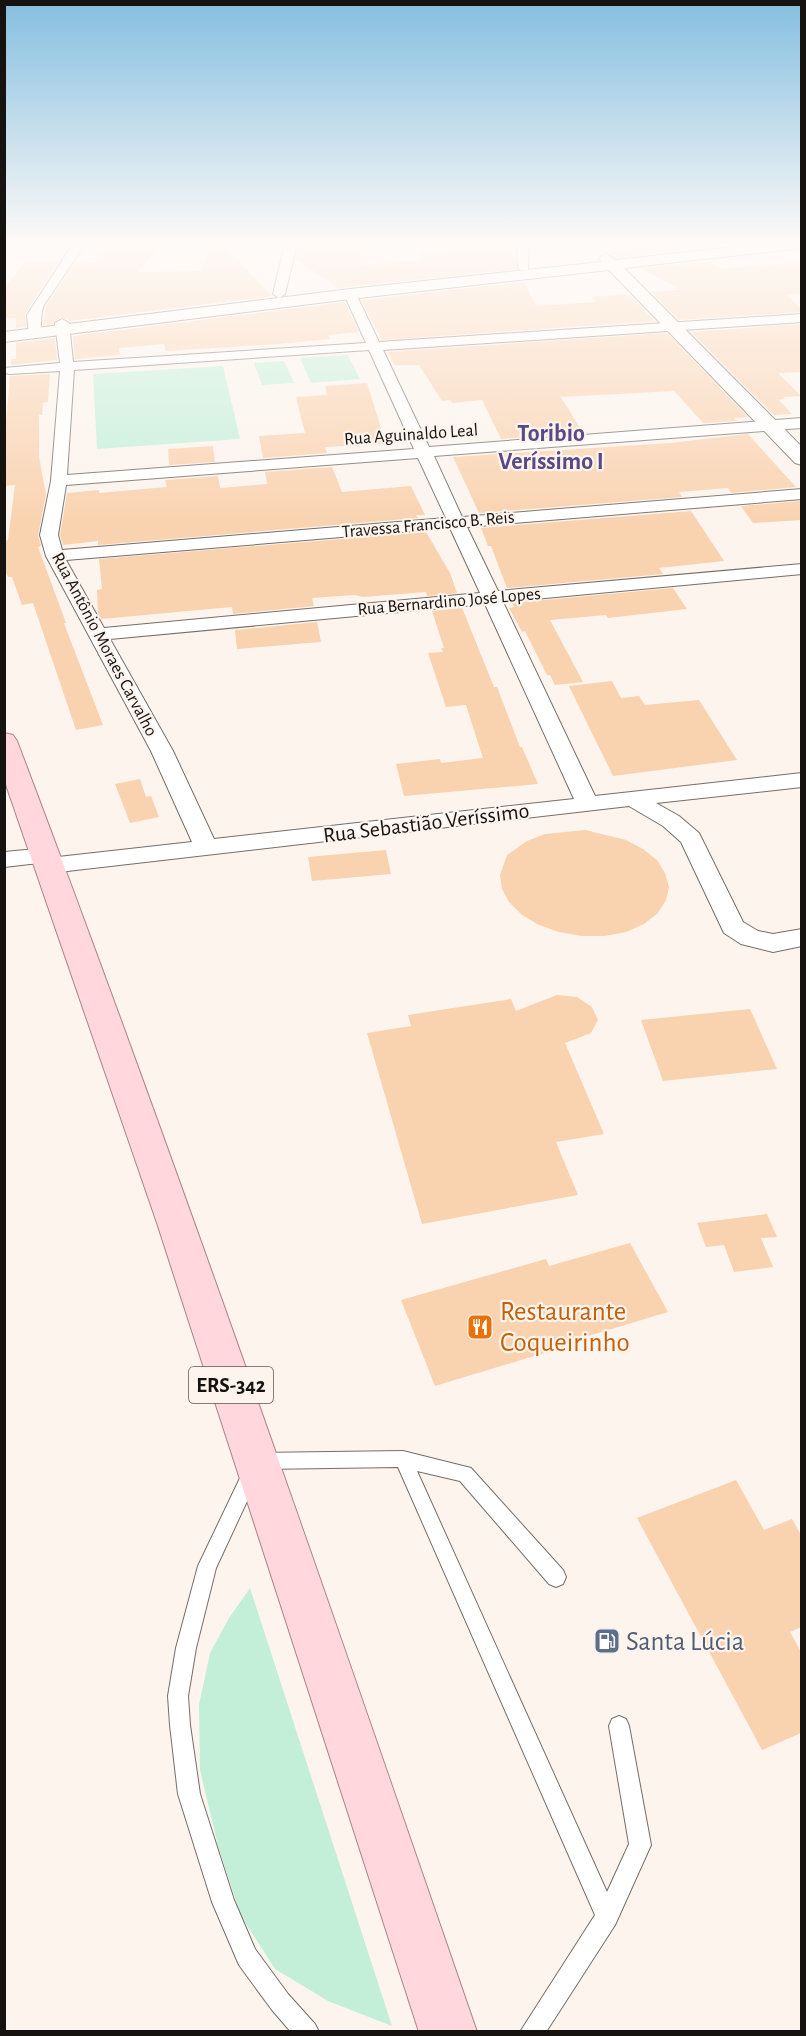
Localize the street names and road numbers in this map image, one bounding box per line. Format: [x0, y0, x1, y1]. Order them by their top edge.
street label: Rua Aguinaldo Leal [343, 421, 479, 449]
street label: Travessa Francisco B. Reis [341, 508, 515, 542]
street label: Rua Antônio Moraes Carvalho [48, 550, 160, 740]
street label: Rua Bernardino José Lopes [357, 585, 541, 619]
street label: Rua Sebastião Veríssimo [322, 799, 530, 847]
road number: ERS-342 [189, 1367, 273, 1403]

